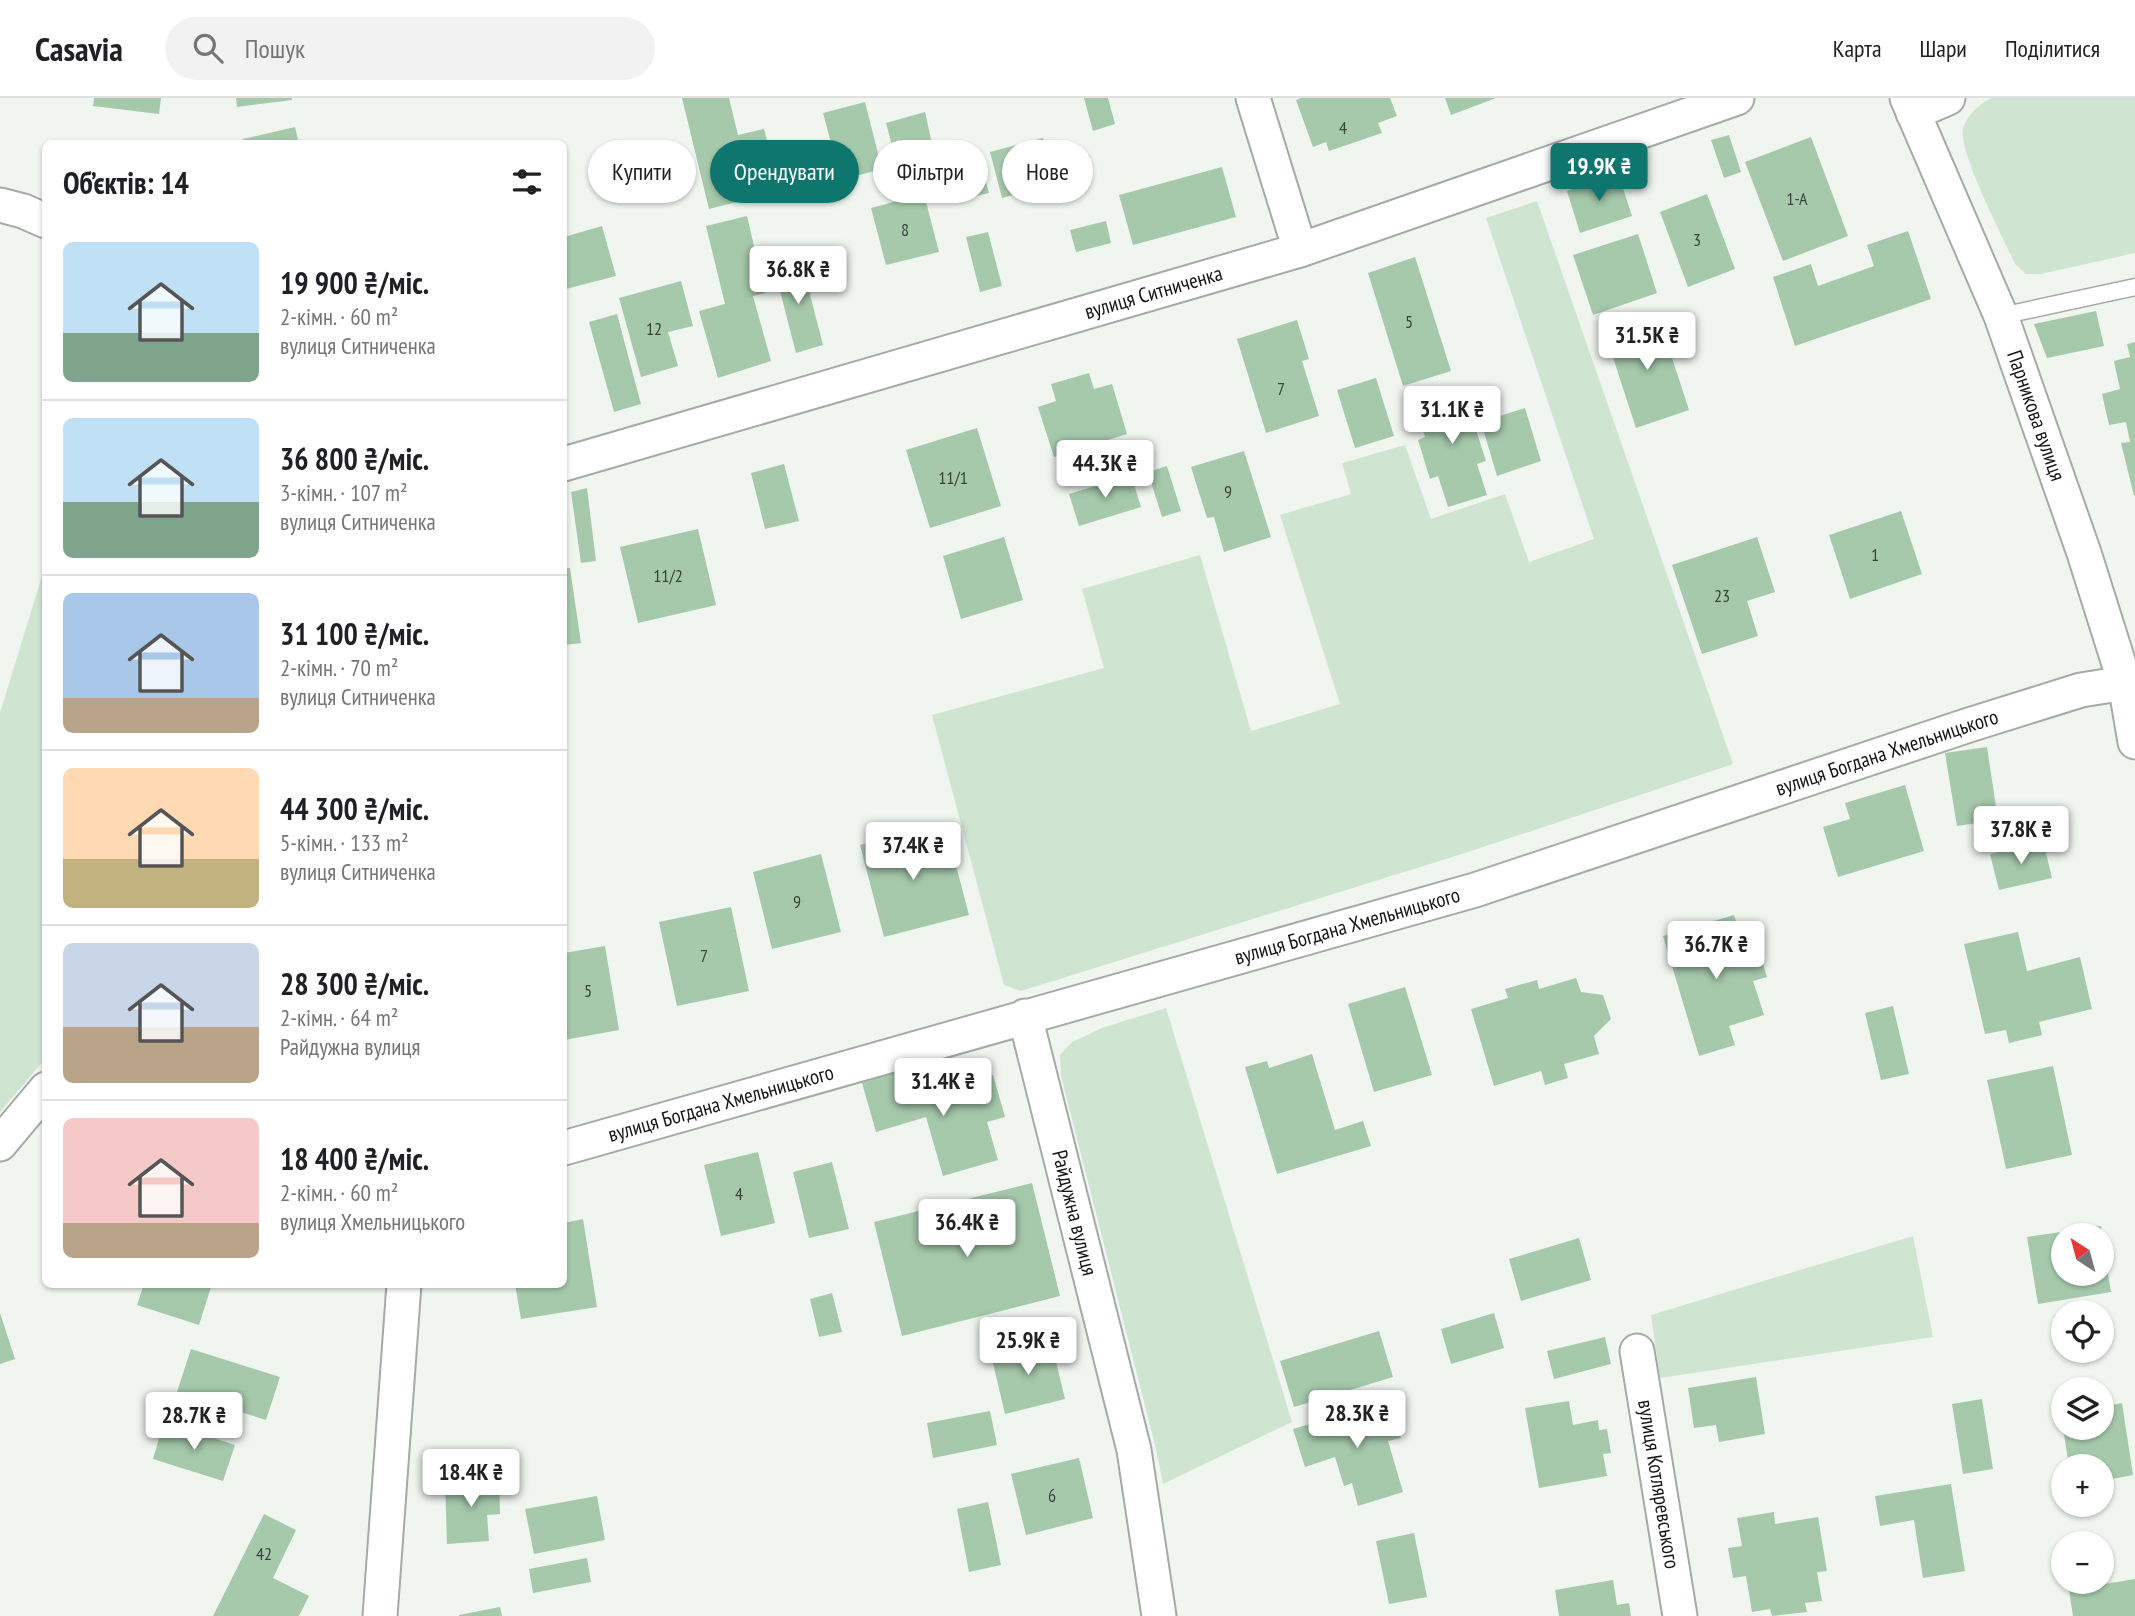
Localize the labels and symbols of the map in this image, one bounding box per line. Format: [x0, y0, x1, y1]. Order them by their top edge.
house number: 4 [1339, 116, 1347, 139]
pin: 19.9K ₴ [1534, 144, 1664, 203]
house number: 1-А [1786, 187, 1808, 210]
house number: 8 [901, 218, 909, 241]
house number: 3 [1693, 228, 1701, 251]
pin: 36.8K ₴ [733, 246, 863, 306]
street label: вулиця Ситниченка [1081, 259, 1226, 325]
house number: 5 [1405, 310, 1413, 333]
pin: 31.5K ₴ [1582, 313, 1712, 372]
house number: 12 [646, 317, 662, 340]
street label: Парникова вулиця [2001, 347, 2072, 484]
house number: 7 [1277, 377, 1285, 400]
pin: 31.1K ₴ [1387, 386, 1517, 446]
pin: 44.3K ₴ [1040, 440, 1170, 500]
house number: 11/1 [938, 466, 968, 489]
house number: 9 [1224, 480, 1232, 503]
house number: 1 [1871, 543, 1879, 566]
house number: 11/2 [653, 564, 683, 587]
house number: 23 [1714, 584, 1730, 607]
street label: вулиця Богдана Хмельницького [1772, 703, 2001, 802]
pin: 37.8K ₴ [1956, 806, 2086, 866]
pin: 37.4K ₴ [848, 822, 978, 882]
street label: вулиця Богдана Хмельницького [1231, 881, 1463, 970]
house number: 9 [793, 890, 801, 913]
pin: 36.7K ₴ [1651, 922, 1781, 981]
house number: 7 [700, 944, 708, 967]
house number: 5 [584, 979, 592, 1002]
street label: вулиця Богдана Хмельницького [605, 1058, 837, 1148]
pin: 31.4K ₴ [878, 1058, 1008, 1118]
street label: Райдужна вулиця [1046, 1147, 1104, 1278]
house number: 4 [735, 1182, 743, 1205]
pin: 36.4K ₴ [902, 1200, 1032, 1259]
north arrow [2051, 1223, 2114, 1286]
pin: 25.9K ₴ [963, 1318, 1093, 1377]
pin: 28.3K ₴ [1292, 1390, 1422, 1450]
pin: 28.7K ₴ [129, 1392, 259, 1452]
street label: вулиця Котляревського [1632, 1398, 1686, 1571]
pin: 18.4K ₴ [406, 1450, 536, 1509]
house number: 6 [1048, 1484, 1056, 1507]
house number: 42 [256, 1542, 272, 1565]

